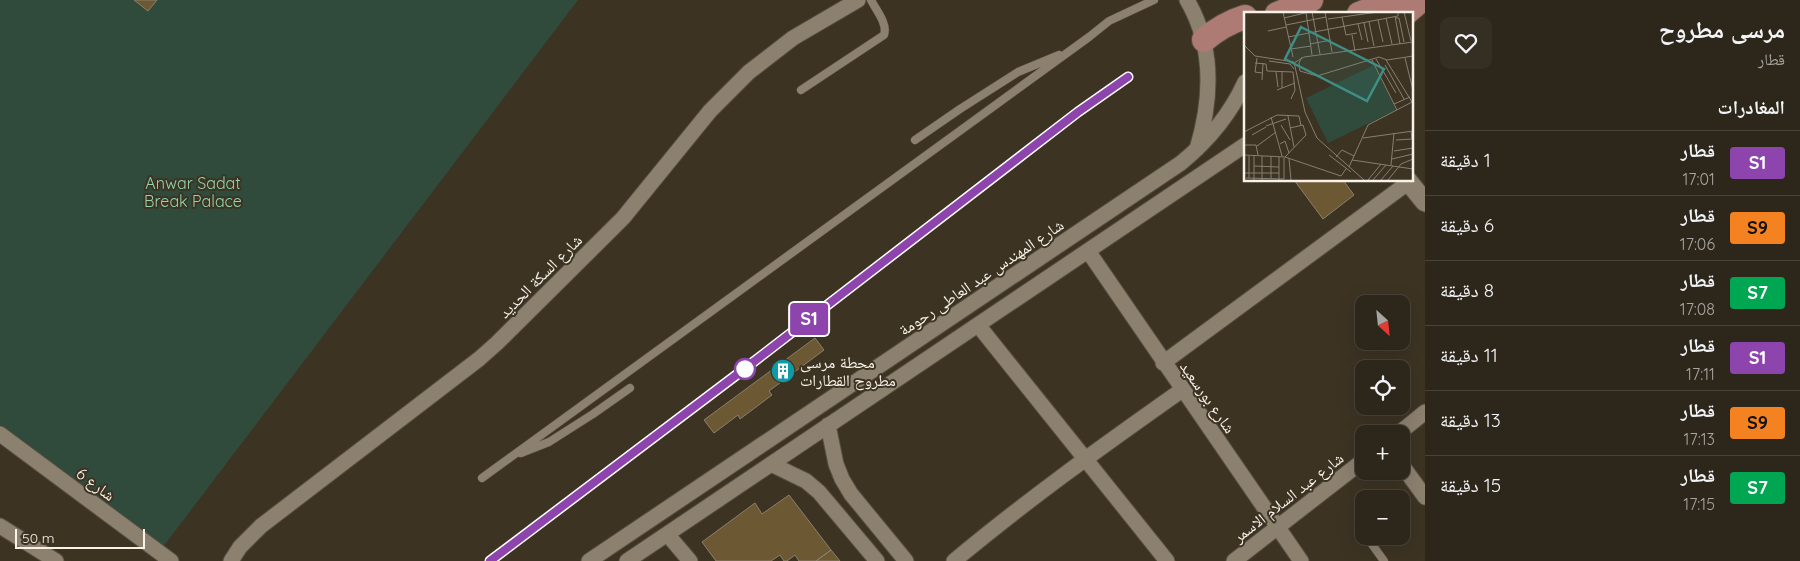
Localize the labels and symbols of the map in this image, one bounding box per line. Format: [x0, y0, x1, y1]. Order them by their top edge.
inset map [1244, 12, 1412, 181]
park label: Anwar Sadat Break Palace [144, 173, 242, 211]
street label: شارع المهندس عبد العاطى رحومة [895, 214, 1068, 340]
street label: شارع السكة الحديد [494, 230, 587, 323]
north arrow [1355, 295, 1410, 350]
line badge: S1 [786, 303, 832, 335]
place label: محطة مرسى مطروح القطارات [800, 352, 896, 391]
street label: شارع بورسعيد [1175, 357, 1240, 437]
unlabelled marker [734, 358, 756, 380]
building icon: محطة مرسى مطروح القطارات [770, 358, 796, 384]
street label: شارع عبد السلام الاسمر [1228, 448, 1348, 548]
street label: شارع 6 [72, 463, 119, 506]
scale bar [15, 526, 145, 549]

